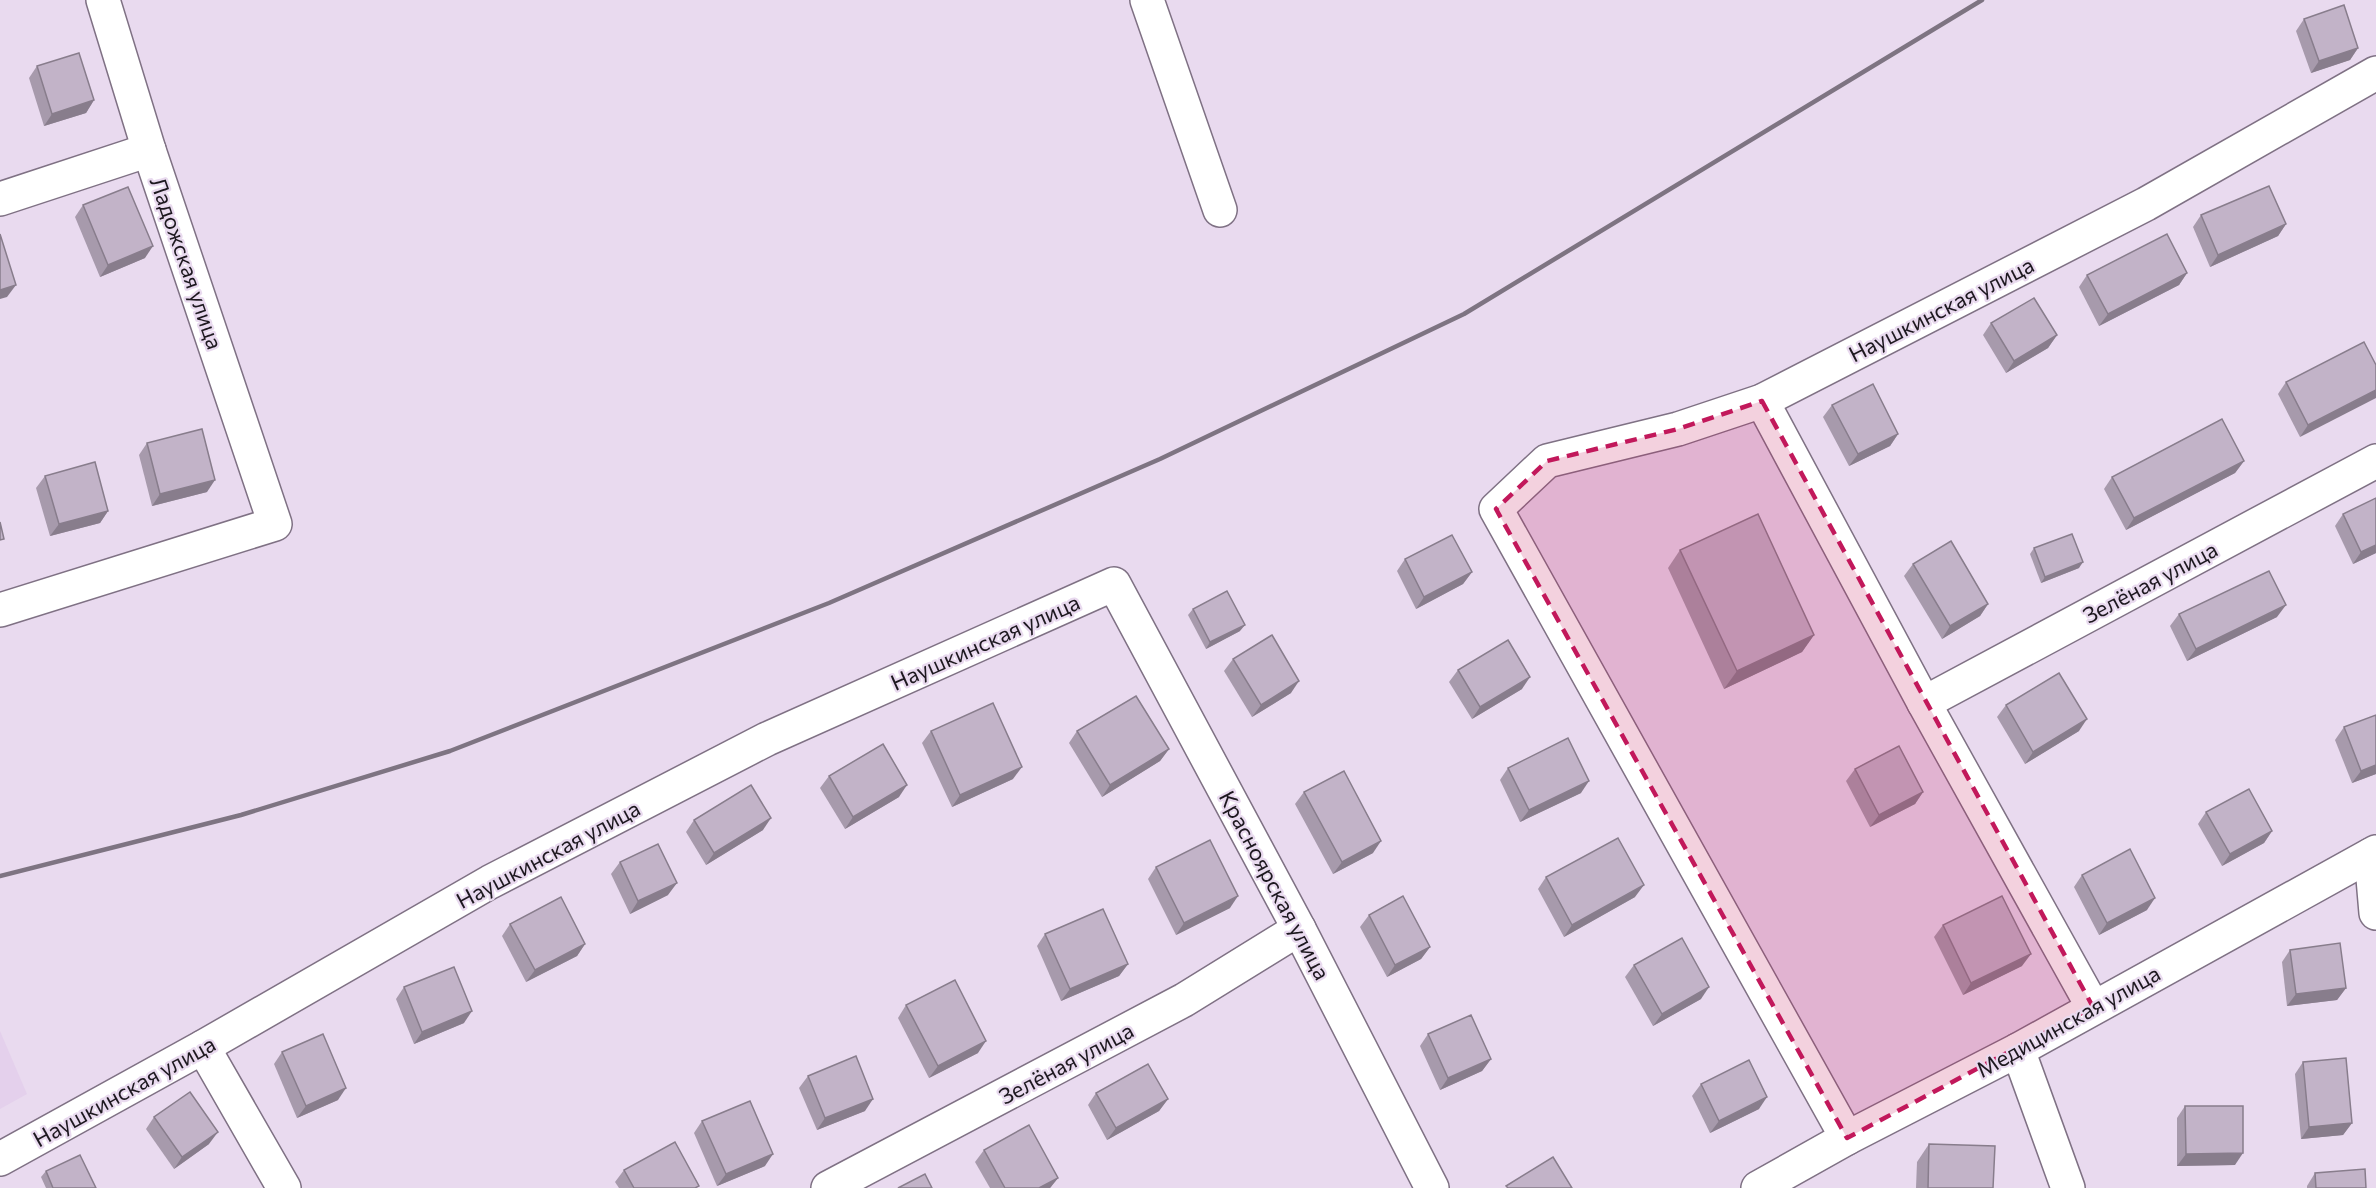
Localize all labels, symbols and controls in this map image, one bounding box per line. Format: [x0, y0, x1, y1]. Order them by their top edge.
street label: Ладожская улица [145, 173, 229, 353]
street label: Наушкинская улица [1844, 251, 2038, 367]
street label: Зелёная улица [2078, 535, 2222, 629]
street label: Наушкинская улица [886, 588, 1084, 696]
street label: Красноярская улица [1214, 786, 1336, 984]
street label: Наушкинская улица [451, 794, 645, 914]
street label: Медицинская улица [1971, 959, 2165, 1083]
street label: Зелёная улица [994, 1016, 1138, 1110]
street label: Наушкинская улица [28, 1030, 220, 1152]

